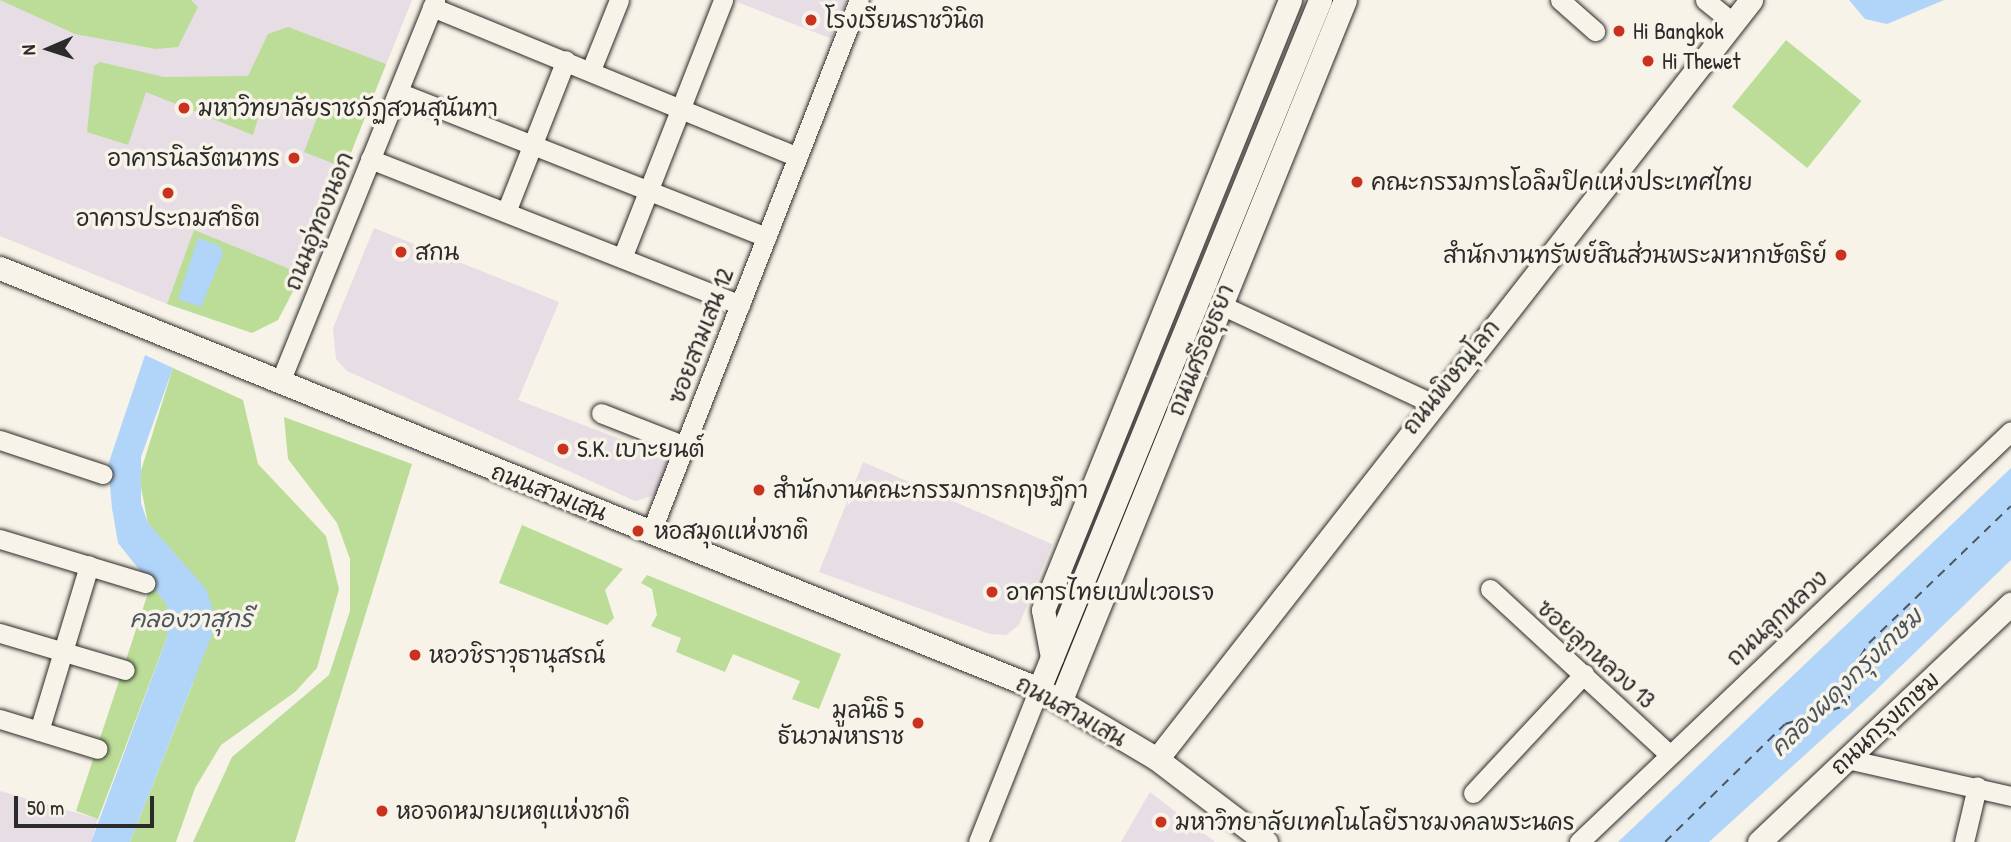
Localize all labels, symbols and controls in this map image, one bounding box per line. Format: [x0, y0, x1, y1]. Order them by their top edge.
place label: โรงเรียนราชวินิต [825, 6, 985, 34]
marker: โรงเรียนราชวินิต [803, 12, 819, 28]
north arrow [14, 14, 84, 84]
place label: Hi Bangkok [1633, 17, 1724, 45]
marker: Hi Bangkok [1611, 23, 1627, 39]
text: N [15, 44, 41, 56]
place label: Hi Thewet [1662, 47, 1740, 75]
marker: Hi Thewet [1640, 53, 1656, 69]
place label: มหาวิทยาลัยราชภัฏสวนสุนันทา [198, 94, 498, 122]
marker: มหาวิทยาลัยราชภัฏสวนสุนันทา [176, 100, 192, 116]
place label: อาคารนิลรัตนาทร [108, 144, 280, 172]
street label: ถนนอู่ทองนอก [279, 148, 359, 294]
marker: อาคารนิลรัตนาทร [286, 150, 302, 166]
place label: คณะกรรมการโอลิมปิคแห่งประเทศไทย [1371, 168, 1753, 196]
marker: คณะกรรมการโอลิมปิคแห่งประเทศไทย [1349, 174, 1365, 190]
marker: อาคารประถมสาธิต [160, 185, 176, 201]
place label: อาคารประถมสาธิต [76, 204, 260, 232]
place label: สกน [415, 238, 459, 266]
place label: สำนักงานทรัพย์สินส่วนพระมหากษัตริย์ [1443, 241, 1827, 269]
marker: สกน [393, 244, 409, 260]
marker: สำนักงานทรัพย์สินส่วนพระมหากษัตริย์ [1833, 247, 1849, 263]
street label: ซอยสามเสน 12 [663, 265, 739, 407]
street label: ถนนศรีอยุธยา [1162, 280, 1240, 420]
street label: ถนนพิษณุโลก [1396, 314, 1506, 440]
place label: S.K. เบาะยนต์ [577, 435, 705, 463]
marker: S.K. เบาะยนต์ [555, 441, 571, 457]
street label: ถนนสามเสน [487, 457, 611, 527]
place label: สำนักงานคณะกรรมการกฤษฎีกา [773, 476, 1088, 504]
marker: สำนักงานคณะกรรมการกฤษฎีกา [751, 482, 767, 498]
place label: หอสมุดแห่งชาติ [654, 517, 809, 545]
marker: หอสมุดแห่งชาติ [628, 521, 648, 541]
street label: ถนนลูกหลวง [1721, 564, 1833, 672]
place label: อาคารไทยเบฟเวอเรจ [1006, 578, 1214, 606]
marker: อาคารไทยเบฟเวอเรจ [984, 584, 1000, 600]
street label: ซอยลูกหลวง 13 [1531, 594, 1661, 714]
water label: คลองผดุงกรุงเกษม [1764, 602, 1928, 762]
water label: คลองวาสุกรี [130, 605, 252, 633]
place label: หอวชิราวุธานุสรณ์ [429, 641, 605, 669]
marker: หอวชิราวุธานุสรณ์ [407, 647, 423, 663]
street label: ถนนกรุงเกษม [1825, 666, 1945, 780]
street label: ถนนสามเสน [1011, 669, 1131, 753]
place label: มูลนิธิ 5 ธันวามหาราช [778, 696, 904, 750]
marker: มูลนิธิ 5 ธันวามหาราช [910, 715, 926, 731]
scale bar [18, 782, 158, 826]
text: 50 m [27, 793, 64, 822]
place label: หอจดหมายเหตุแห่งชาติ [396, 797, 630, 825]
marker: หอจดหมายเหตุแห่งชาติ [374, 803, 390, 819]
place label: มหาวิทยาลัยเทคโนโลยีราชมงคลพระนคร [1175, 808, 1575, 836]
marker: มหาวิทยาลัยเทคโนโลยีราชมงคลพระนคร [1153, 814, 1169, 830]

